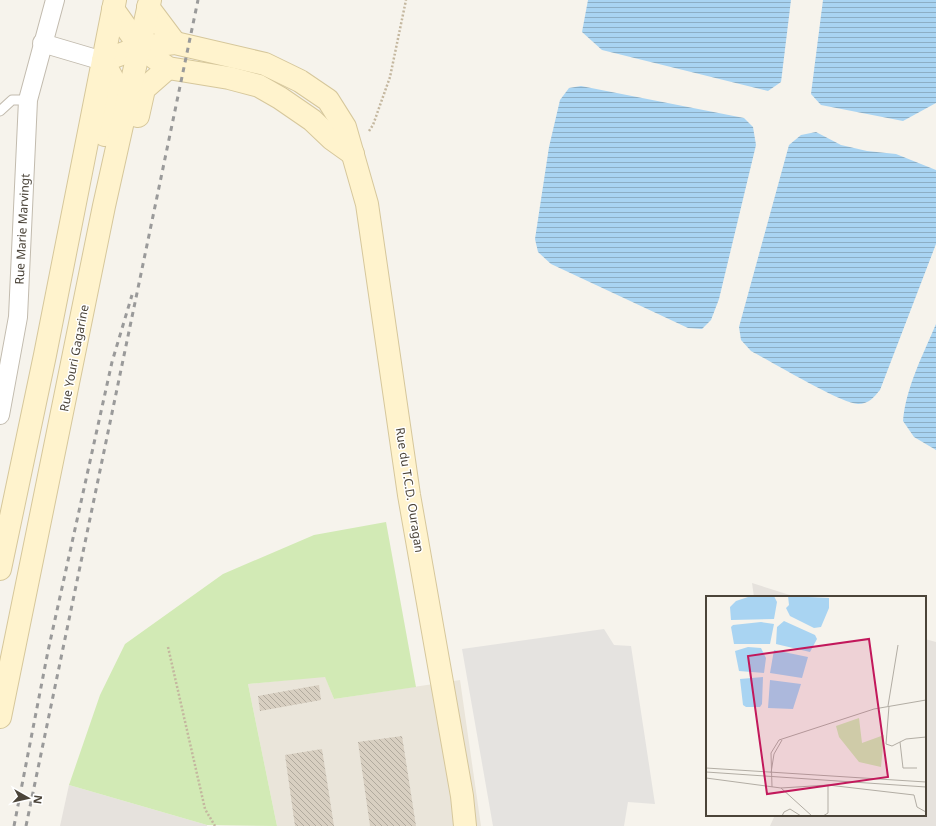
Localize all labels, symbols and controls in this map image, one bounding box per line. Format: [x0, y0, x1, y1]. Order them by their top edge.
street label: Rue Marie Marvingt [11, 172, 33, 285]
street label: Rue Youri Gagarine [55, 303, 93, 413]
street label: Rue du T.C.D. Ouragan [392, 426, 428, 554]
inset map [706, 596, 926, 816]
north arrow [8, 778, 48, 818]
text: N [30, 794, 46, 805]

